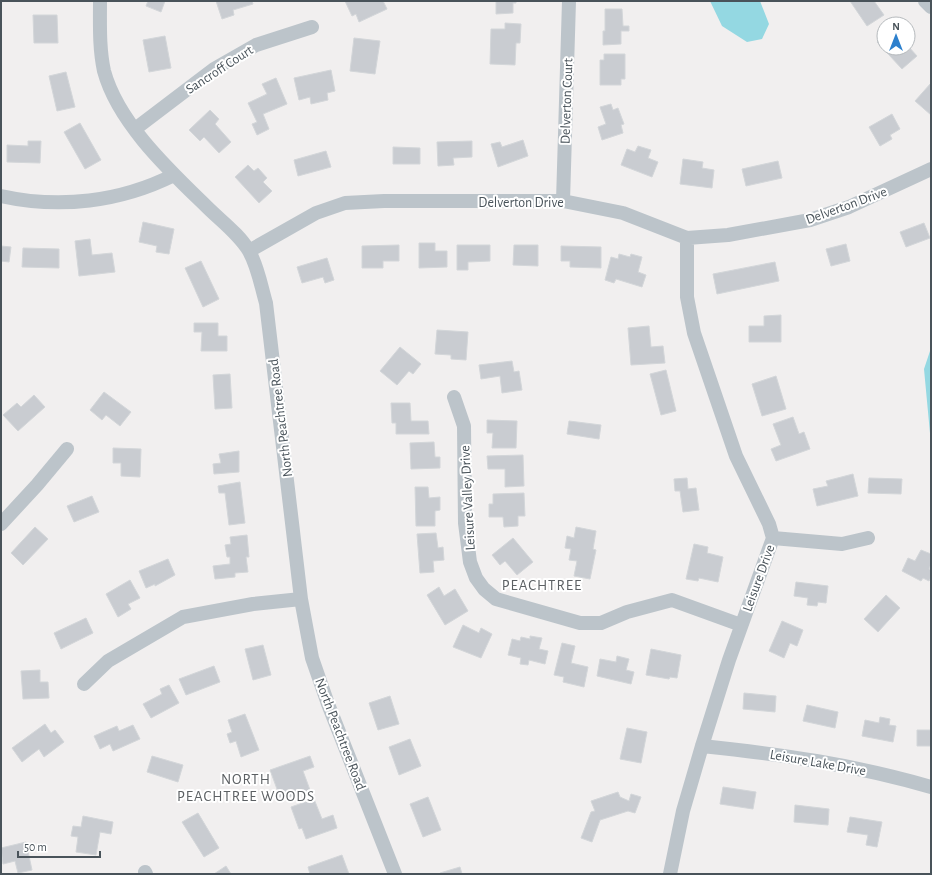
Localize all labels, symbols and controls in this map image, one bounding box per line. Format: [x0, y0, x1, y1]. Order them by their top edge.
north arrow [876, 16, 916, 56]
text: N [892, 21, 900, 32]
street label: Sancroff Court [183, 43, 256, 97]
street label: Delverton Court [559, 57, 576, 144]
street label: Delverton Drive [804, 185, 889, 227]
street label: Delverton Drive [478, 196, 564, 210]
street label: North Peachtree Road [267, 358, 295, 478]
street label: Leisure Valley Drive [458, 445, 478, 551]
street label: Leisure Drive [740, 543, 777, 614]
district label: PEACHTREE [502, 578, 582, 593]
street label: North Peachtree Road [312, 676, 368, 792]
street label: Leisure Lake Drive [769, 748, 867, 778]
district label: NORTH PEACHTREE WOODS [177, 772, 315, 804]
scale bar [18, 833, 100, 859]
text: 50 m [24, 841, 47, 853]

